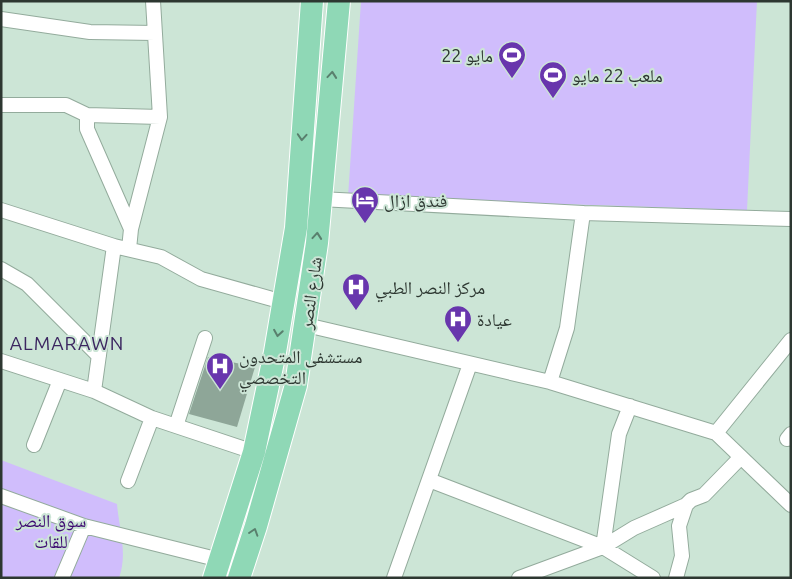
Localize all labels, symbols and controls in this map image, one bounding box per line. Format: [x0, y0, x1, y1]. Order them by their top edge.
sports icon: 22 مايو [497, 40, 527, 79]
place label: 22 مايو [441, 45, 493, 66]
sports icon: ملعب 22 مايو [538, 60, 568, 99]
place label: ملعب 22 مايو [572, 65, 663, 87]
one-way arrow [326, 70, 337, 78]
one-way arrow [297, 133, 308, 141]
hotel icon: فندق ازال [350, 185, 380, 224]
place label: فندق ازال [384, 190, 447, 212]
one-way arrow [311, 232, 322, 240]
street label: شارع النصر [295, 255, 327, 332]
hospital icon: مركز النصر الطبي [341, 272, 371, 311]
place label: مركز النصر الطبي [375, 277, 485, 303]
hospital icon: عيادة [443, 304, 473, 343]
place label: عيادة [477, 309, 512, 330]
one-way arrow [273, 329, 283, 337]
district label: ALMARAWN [10, 332, 124, 354]
place label: مستشفى المتحدون التخصصي [239, 346, 363, 393]
hospital icon: مستشفى المتحدون التخصصي [205, 351, 235, 390]
park label: سوق النصر للقات [15, 510, 86, 551]
one-way arrow [249, 528, 259, 536]

